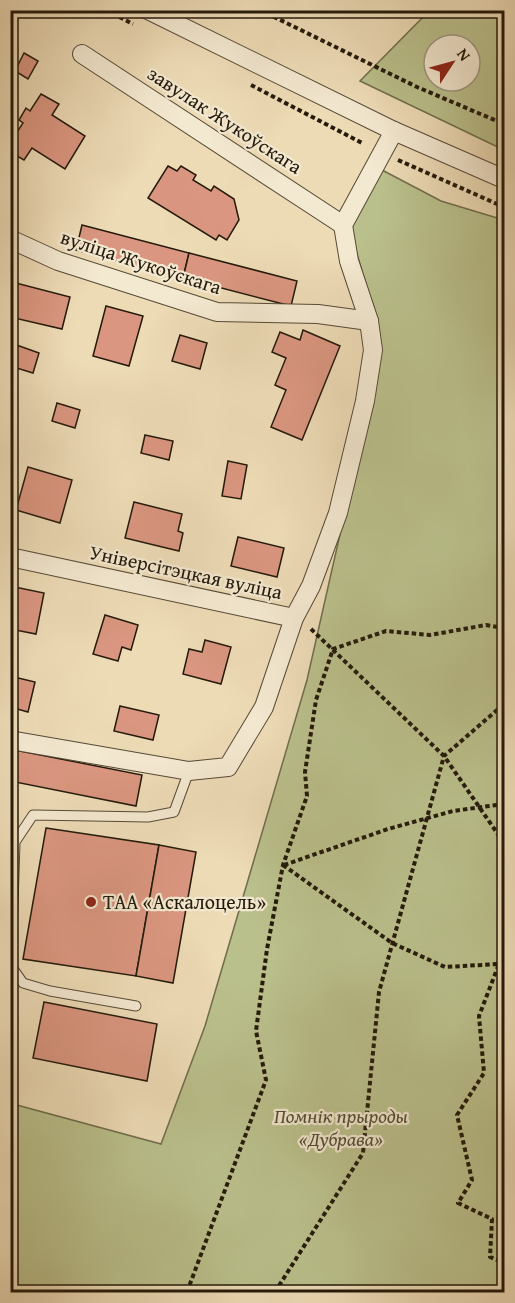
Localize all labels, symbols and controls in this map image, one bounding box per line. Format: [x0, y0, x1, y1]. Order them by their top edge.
north arrow [422, 33, 482, 93]
text: N [451, 43, 477, 66]
street label: завулак Жукоўскага [142, 59, 309, 181]
street label: вуліца Жукоўскага [57, 222, 226, 301]
street label: Універсітэцкая вуліца [87, 537, 286, 606]
place label: ТАА «Аскалоцель» [103, 887, 266, 916]
marker: ТАА «Аскалоцель» [84, 895, 98, 909]
park label: Помнік прыроды «Дубрава» [274, 1101, 409, 1153]

